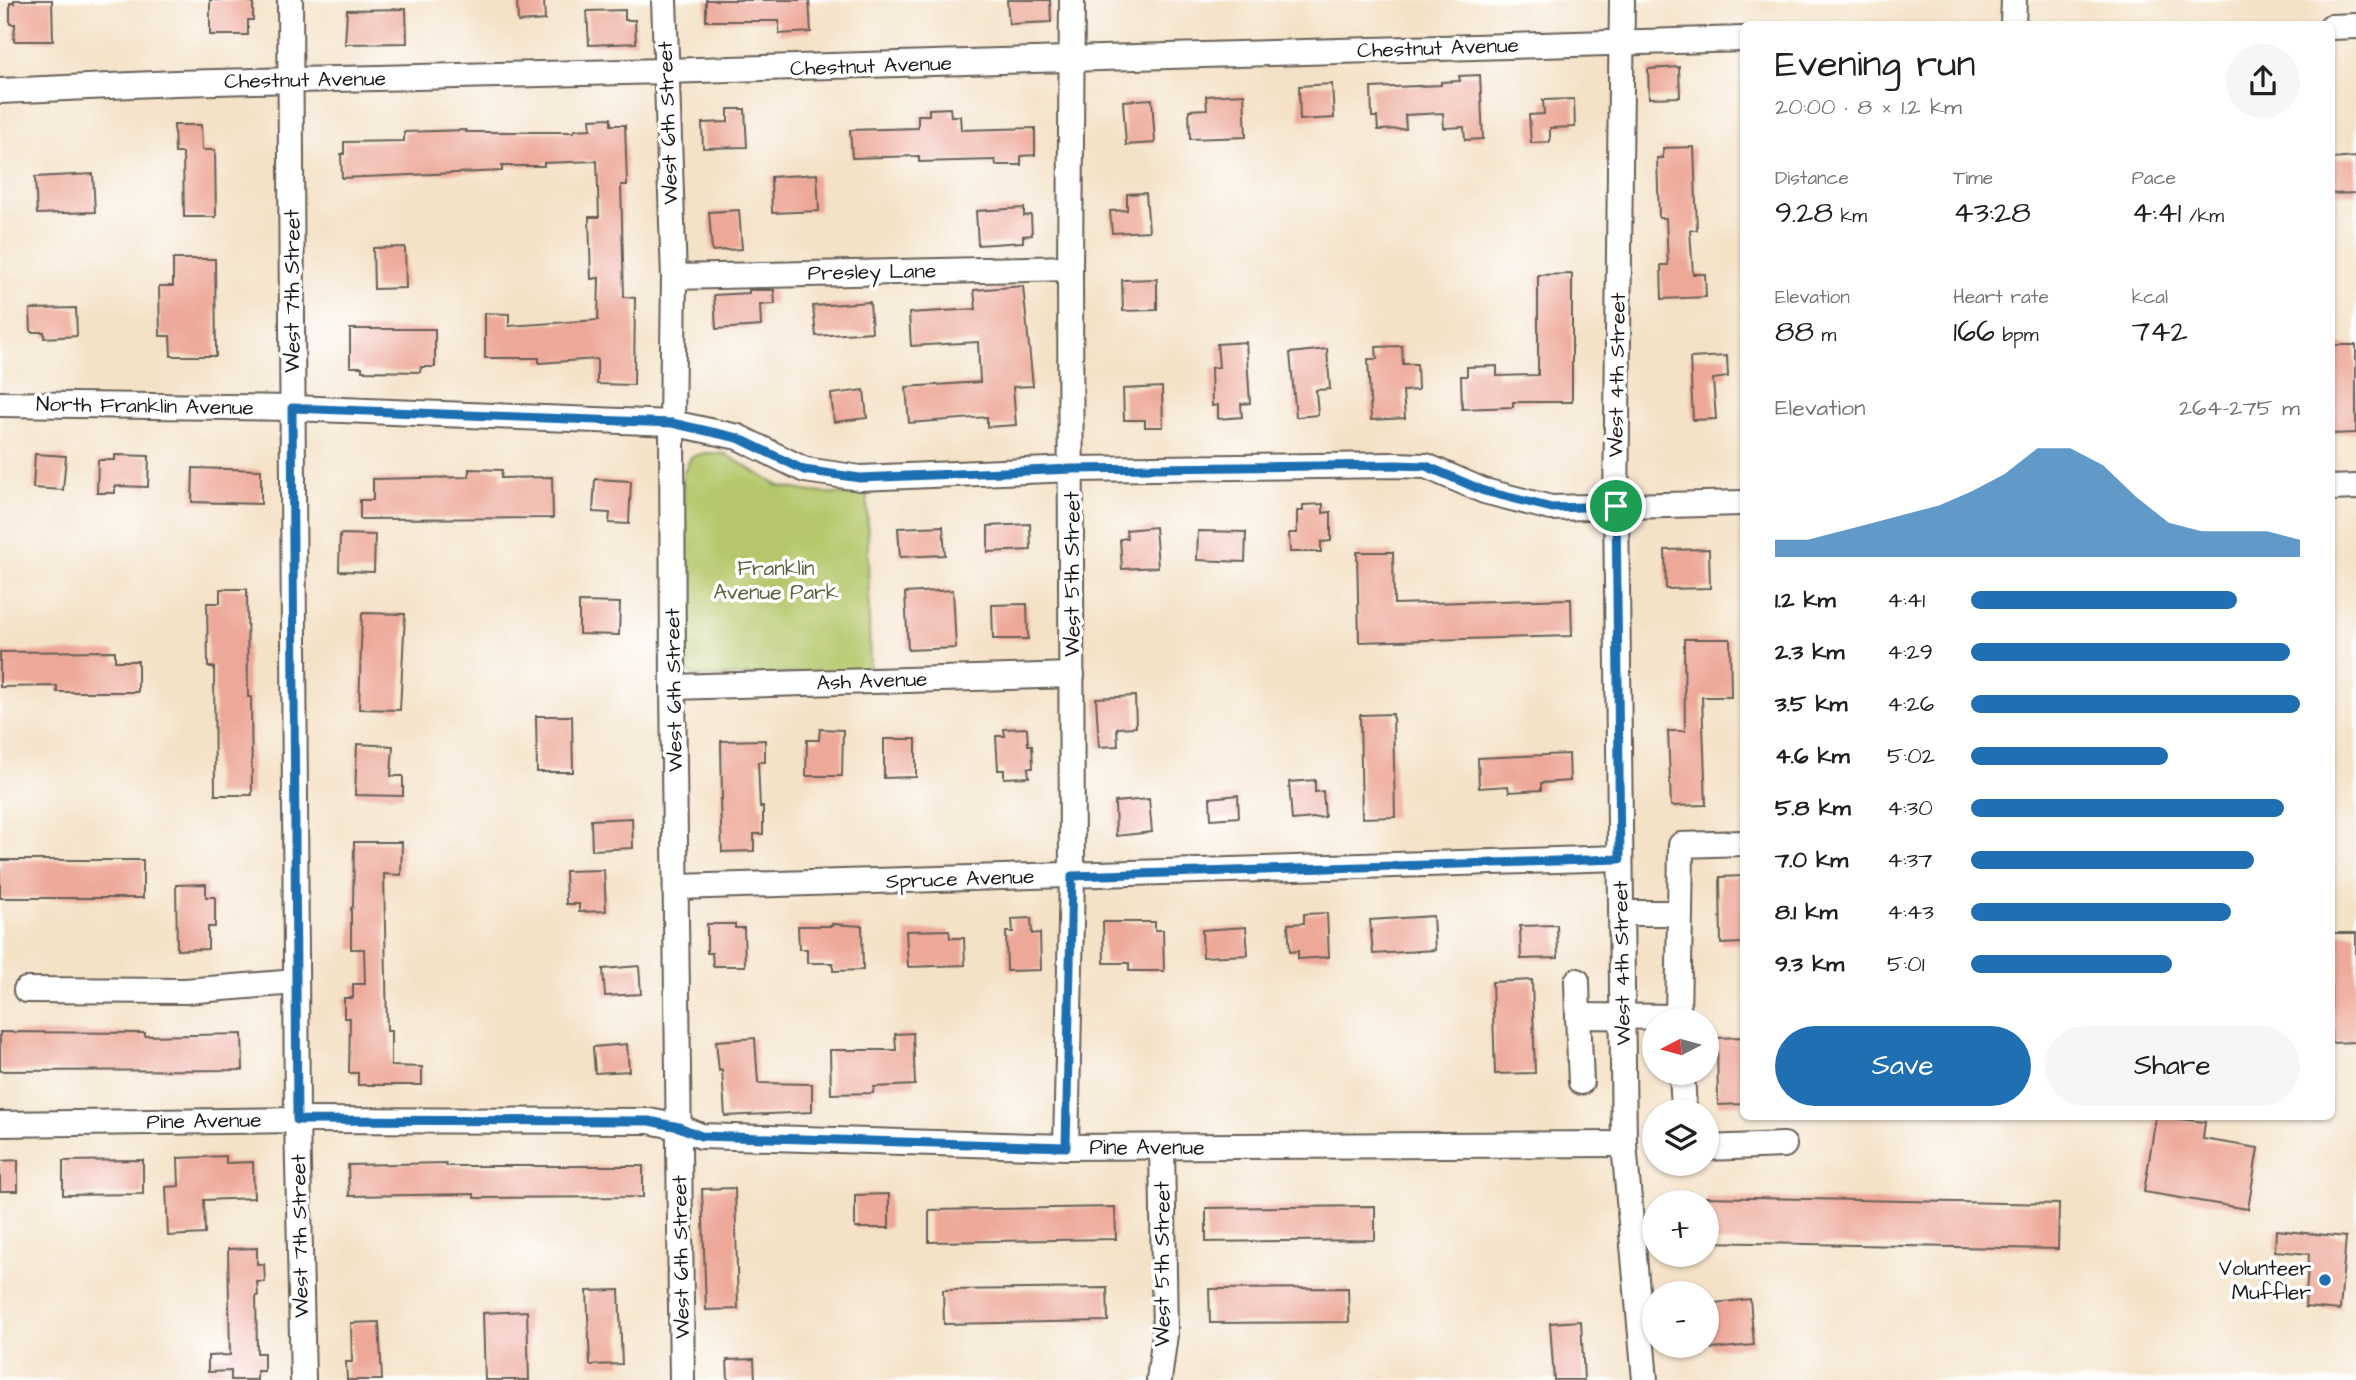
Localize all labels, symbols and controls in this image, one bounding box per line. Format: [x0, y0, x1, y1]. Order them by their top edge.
street label: Chestnut Avenue [1357, 31, 1519, 65]
text: Evening run [1775, 39, 1976, 91]
street label: West 6th Street [651, 40, 685, 205]
button: share [2226, 44, 2300, 118]
street label: Chestnut Avenue [790, 49, 952, 83]
street label: Chestnut Avenue [224, 64, 386, 96]
text: 20:00 · 8 × 1.2 km [1775, 91, 1962, 123]
text: Distance [1775, 165, 1849, 192]
text: Time [1953, 165, 1993, 192]
text: Pace [2132, 165, 2176, 192]
text: 9.28 [1775, 192, 1833, 234]
text: 43:28 [1953, 192, 2031, 234]
text: 4:41 [2132, 192, 2181, 234]
text: km [1833, 203, 1867, 230]
text: /km [2181, 203, 2224, 230]
street label: West 7th Street [278, 209, 307, 373]
street label: Presley Lane [807, 256, 937, 290]
text: Elevation [1775, 284, 1850, 311]
text: Heart rate [1953, 284, 2049, 311]
text: kcal [2132, 284, 2168, 311]
street label: West 4th Street [1601, 292, 1633, 458]
text: 88 [1775, 311, 1814, 353]
text: 166 [1953, 311, 1995, 353]
text: 742 [2132, 311, 2188, 353]
text: m [1814, 322, 1836, 349]
text: bpm [1995, 322, 2038, 349]
street label: North Franklin Avenue [36, 390, 254, 422]
text: Elevation [1775, 392, 1866, 424]
text: 264–275 m [2179, 392, 2300, 424]
pin [1586, 476, 1646, 536]
icon: arrive [1597, 487, 1635, 525]
street label: West 5th Street [1058, 491, 1087, 657]
park label: Franklin Avenue Park [713, 554, 839, 607]
text: 1.2 km [1775, 584, 1836, 616]
text: 4:41 [1887, 584, 1925, 616]
street label: West 6th Street [658, 607, 690, 772]
text: 2.3 km [1775, 636, 1844, 668]
text: 4:29 [1887, 636, 1933, 668]
street label: Ash Avenue [816, 665, 928, 697]
text: 3.5 km [1775, 688, 1847, 720]
text: 4:26 [1887, 688, 1934, 720]
text: 4.6 km [1775, 740, 1850, 772]
text: 5:02 [1887, 740, 1935, 772]
text: 5.8 km [1775, 792, 1851, 824]
text: 4:30 [1887, 792, 1933, 824]
text: 7.0 km [1775, 844, 1848, 876]
text: 4:37 [1887, 844, 1932, 876]
street label: Spruce Avenue [885, 862, 1035, 897]
street label: West 4th Street [1606, 880, 1638, 1046]
text: 8.1 km [1775, 896, 1837, 928]
text: 4:43 [1887, 896, 1934, 928]
text: 9.3 km [1775, 948, 1844, 980]
text: 5:01 [1887, 948, 1925, 980]
north arrow [1642, 1008, 1718, 1085]
map controls [1642, 1008, 1719, 1358]
button: Save [1775, 1026, 2031, 1106]
button: Share [2045, 1026, 2300, 1106]
button: layers [1642, 1099, 1719, 1176]
street label: Pine Avenue [146, 1105, 262, 1137]
street label: Pine Avenue [1089, 1133, 1205, 1162]
street label: West 7th Street [284, 1153, 316, 1318]
street label: West 6th Street [665, 1174, 697, 1339]
street label: West 5th Street [1148, 1181, 1177, 1347]
button: + [1642, 1190, 1719, 1267]
place label: Volunteer Muffler [2219, 1254, 2311, 1307]
marker: Volunteer Muffler [2317, 1272, 2333, 1288]
button: − [1642, 1281, 1719, 1358]

